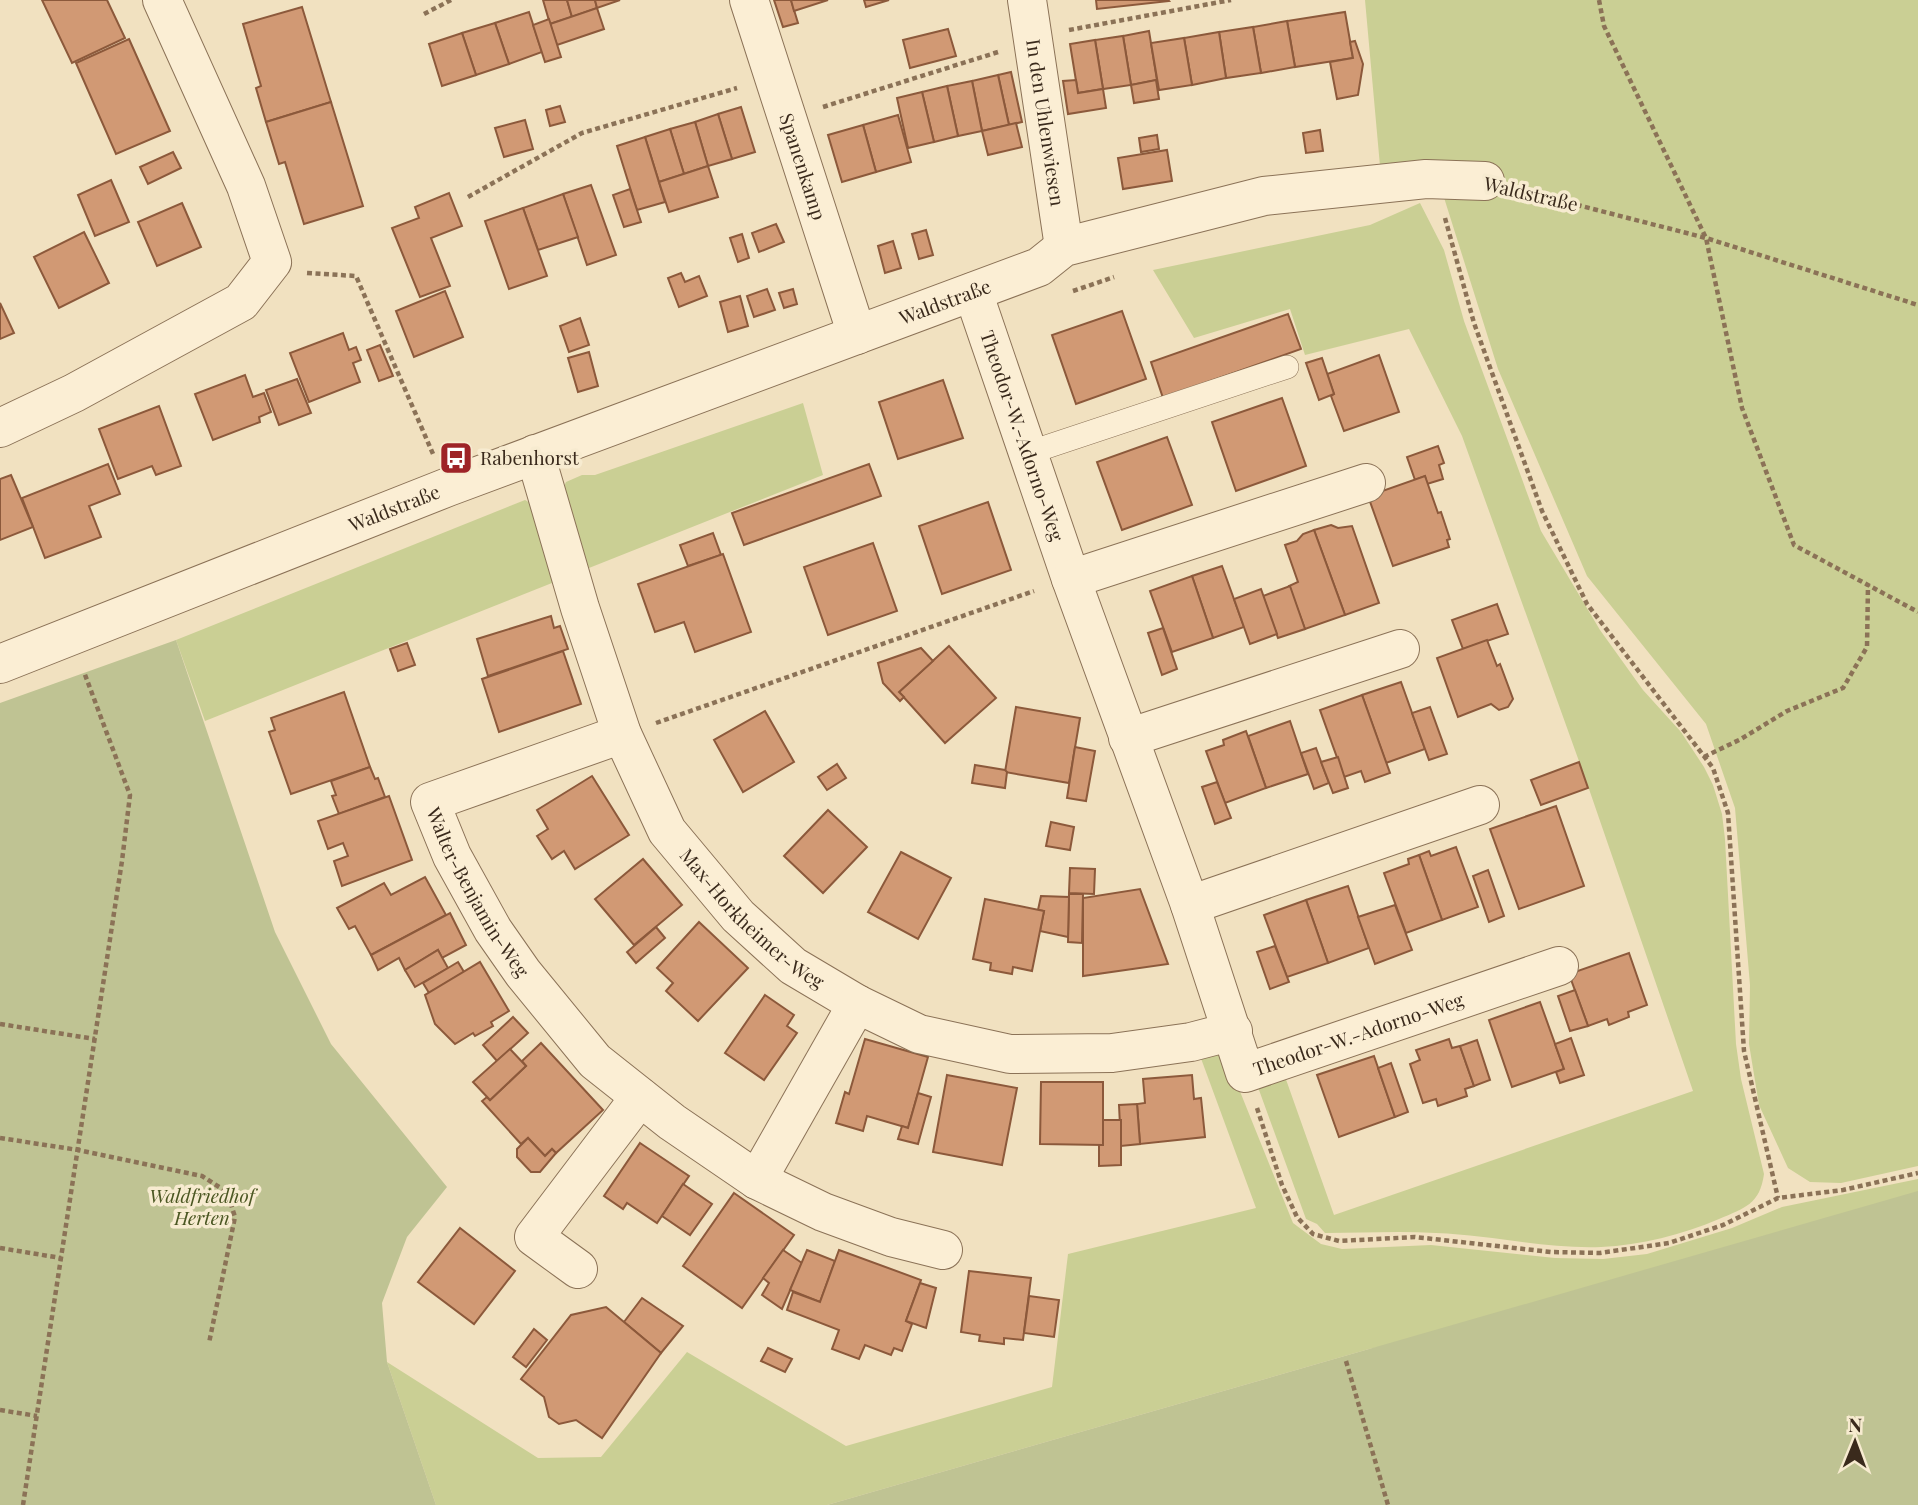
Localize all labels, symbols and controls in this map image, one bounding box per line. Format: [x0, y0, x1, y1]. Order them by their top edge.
street label: In den Uhlenwiesen [1021, 37, 1072, 208]
street label: Spanenkamp [774, 110, 833, 223]
street label: Waldstraße [1481, 169, 1581, 216]
street label: Waldstraße [894, 272, 994, 330]
street label: Theodor-W.-Adorno-Weg [975, 327, 1071, 544]
bus stop icon: Rabenhorst [437, 439, 475, 477]
place label: Rabenhorst [480, 444, 579, 470]
street label: Waldstraße [344, 478, 443, 537]
street label: Walter-Benjamin-Weg [421, 802, 536, 982]
street label: Max-Horkheimer-Weg [675, 842, 830, 994]
street label: Theodor-W.-Adorno-Weg [1249, 985, 1467, 1081]
park label: Waldfriedhof Herten [149, 1182, 259, 1230]
north arrow [1820, 1407, 1890, 1477]
text: N [1848, 1411, 1863, 1437]

